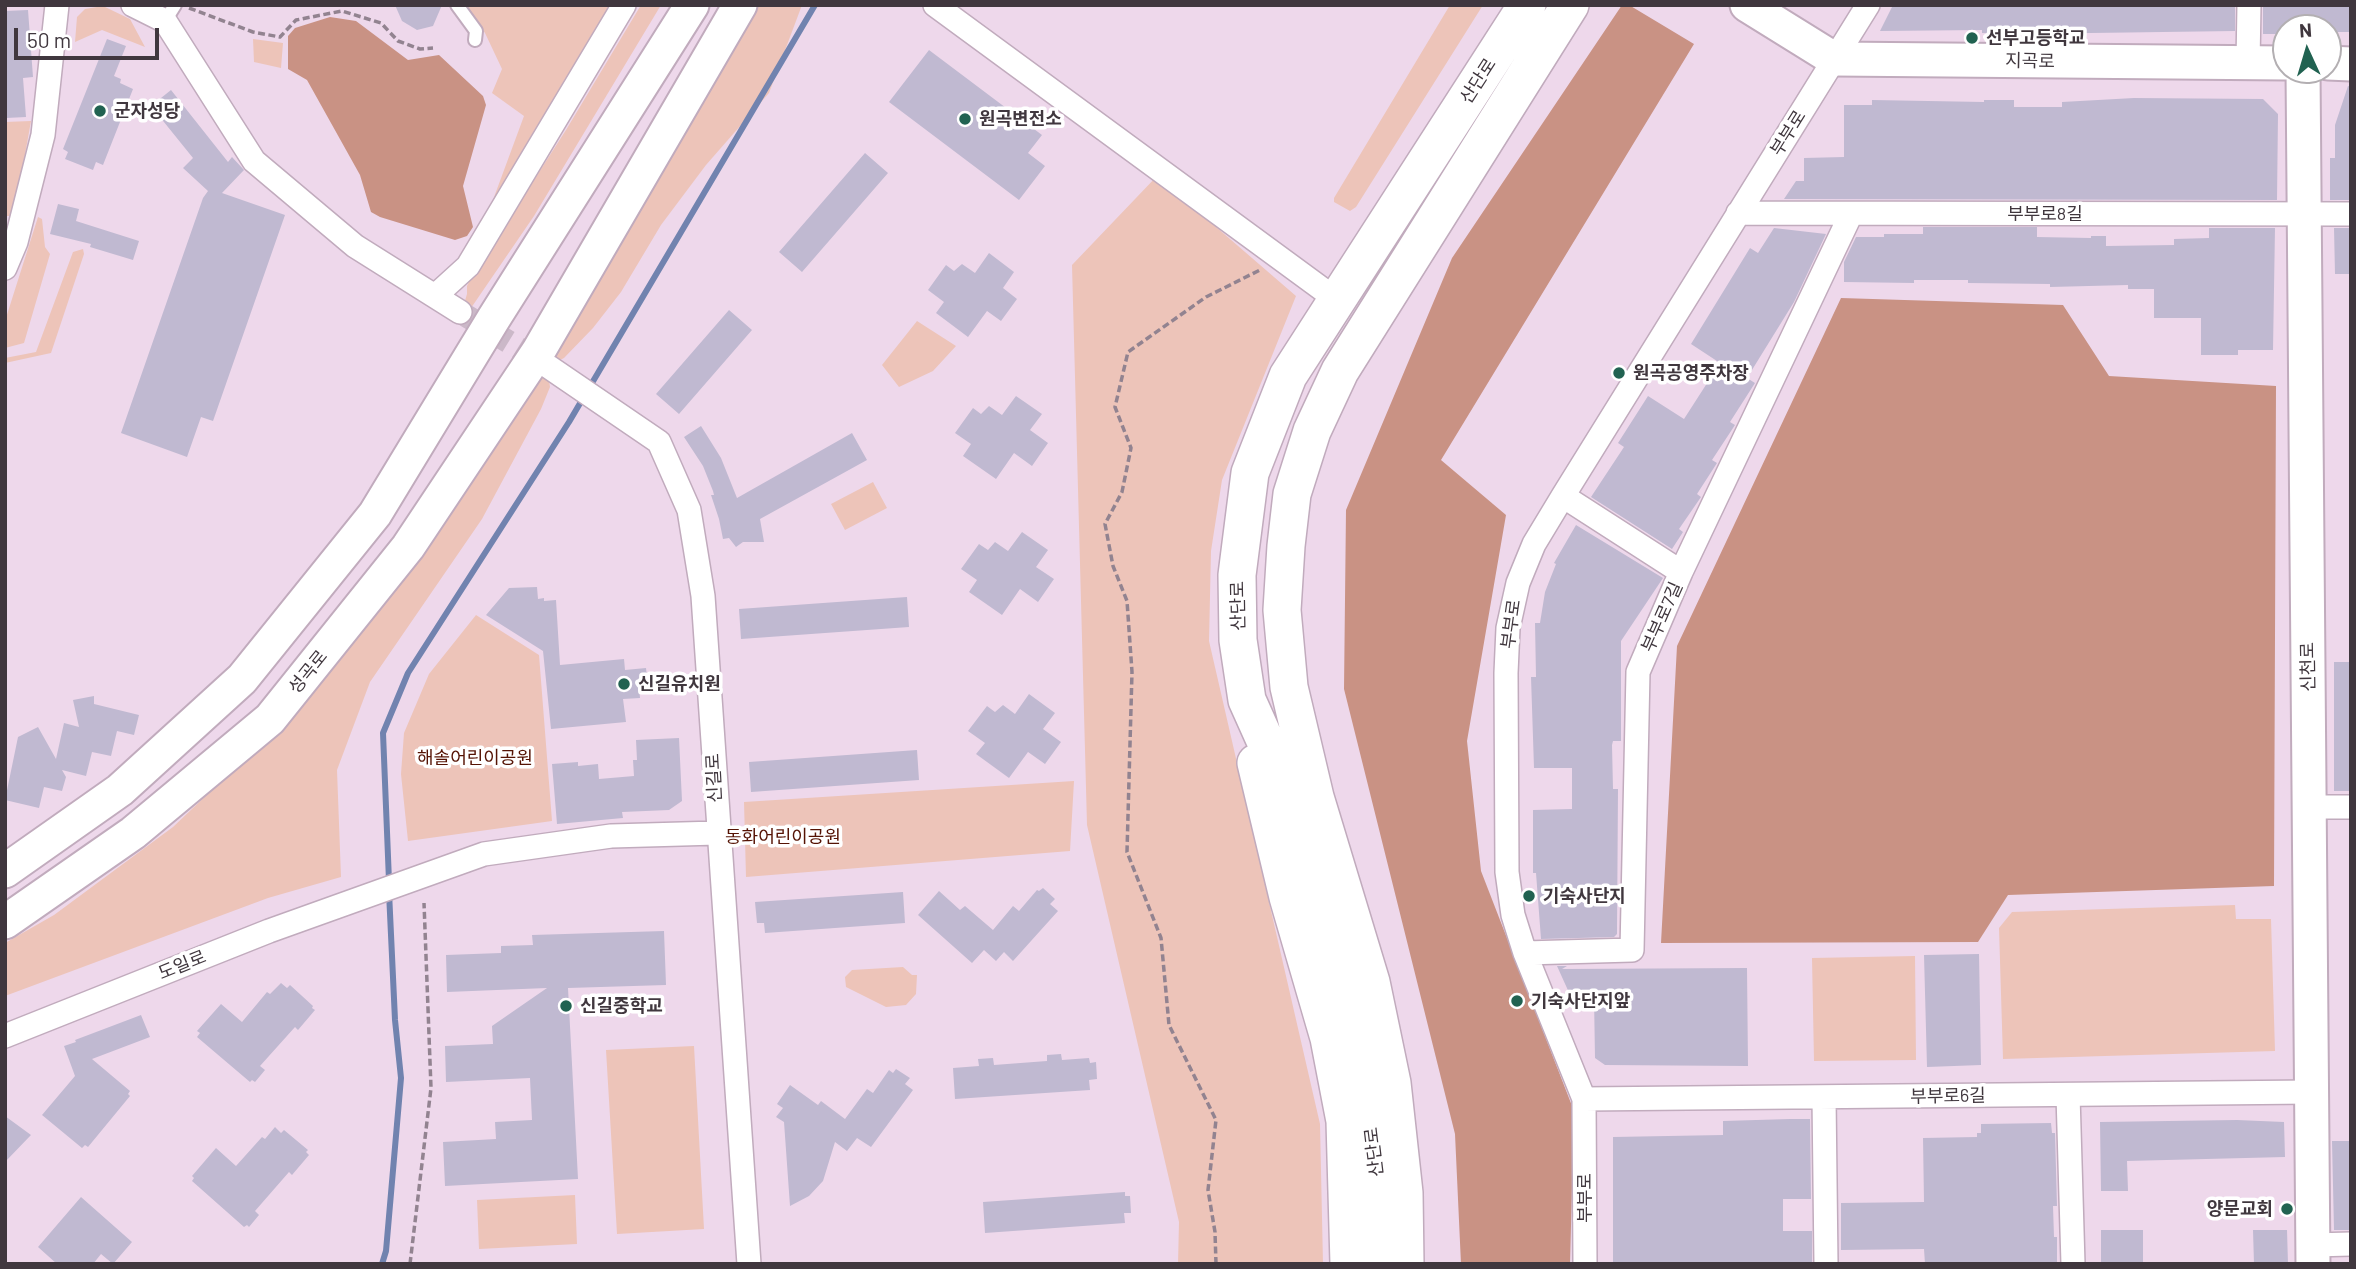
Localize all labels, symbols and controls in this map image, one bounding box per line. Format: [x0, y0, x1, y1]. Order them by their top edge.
scale bar [18, 14, 163, 58]
north arrow [2272, 14, 2342, 84]
text: N [2299, 18, 2313, 41]
text: 50 m [27, 27, 71, 52]
place label: 선부고등학교 [1986, 27, 2085, 49]
marker: 선부고등학교 [1964, 30, 1980, 46]
street label: 지곡로 [2005, 50, 2055, 72]
street label: 산단로 [1455, 54, 1501, 108]
place label: 군자성당 [114, 100, 180, 122]
marker: 군자성당 [92, 103, 108, 119]
street label: 부부로 [1766, 106, 1810, 160]
place label: 원곡변전소 [979, 108, 1062, 130]
marker: 원곡변전소 [957, 111, 973, 127]
street label: 부부로8길 [2007, 203, 2083, 225]
place label: 원곡공영주차장 [1633, 362, 1749, 384]
marker: 원곡공영주차장 [1611, 365, 1627, 381]
street label: 부부로7길 [1637, 578, 1687, 656]
street label: 산단로 [1227, 581, 1249, 631]
street label: 부부로 [1497, 598, 1525, 650]
street label: 신천로 [2297, 642, 2319, 692]
street label: 성곡로 [284, 646, 332, 698]
place label: 신길유치원 [638, 673, 721, 695]
marker: 신길유치원 [616, 676, 632, 692]
park label: 해솔어린이공원 [417, 747, 533, 769]
street label: 신길로 [702, 753, 726, 803]
park label: 동화어린이공원 [725, 826, 841, 848]
place label: 기숙사단지 [1543, 885, 1626, 907]
marker: 기숙사단지 [1521, 888, 1537, 904]
street label: 도일로 [155, 946, 209, 984]
place label: 기숙사단지앞 [1531, 990, 1630, 1012]
marker: 기숙사단지앞 [1509, 993, 1525, 1009]
place label: 신길중학교 [580, 995, 663, 1017]
marker: 신길중학교 [558, 998, 574, 1014]
street label: 부부로6길 [1910, 1085, 1986, 1107]
street label: 산단로 [1360, 1126, 1388, 1178]
street label: 부부로 [1574, 1173, 1596, 1223]
place label: 양문교회 [2207, 1198, 2273, 1220]
marker: 양문교회 [2279, 1201, 2295, 1217]

